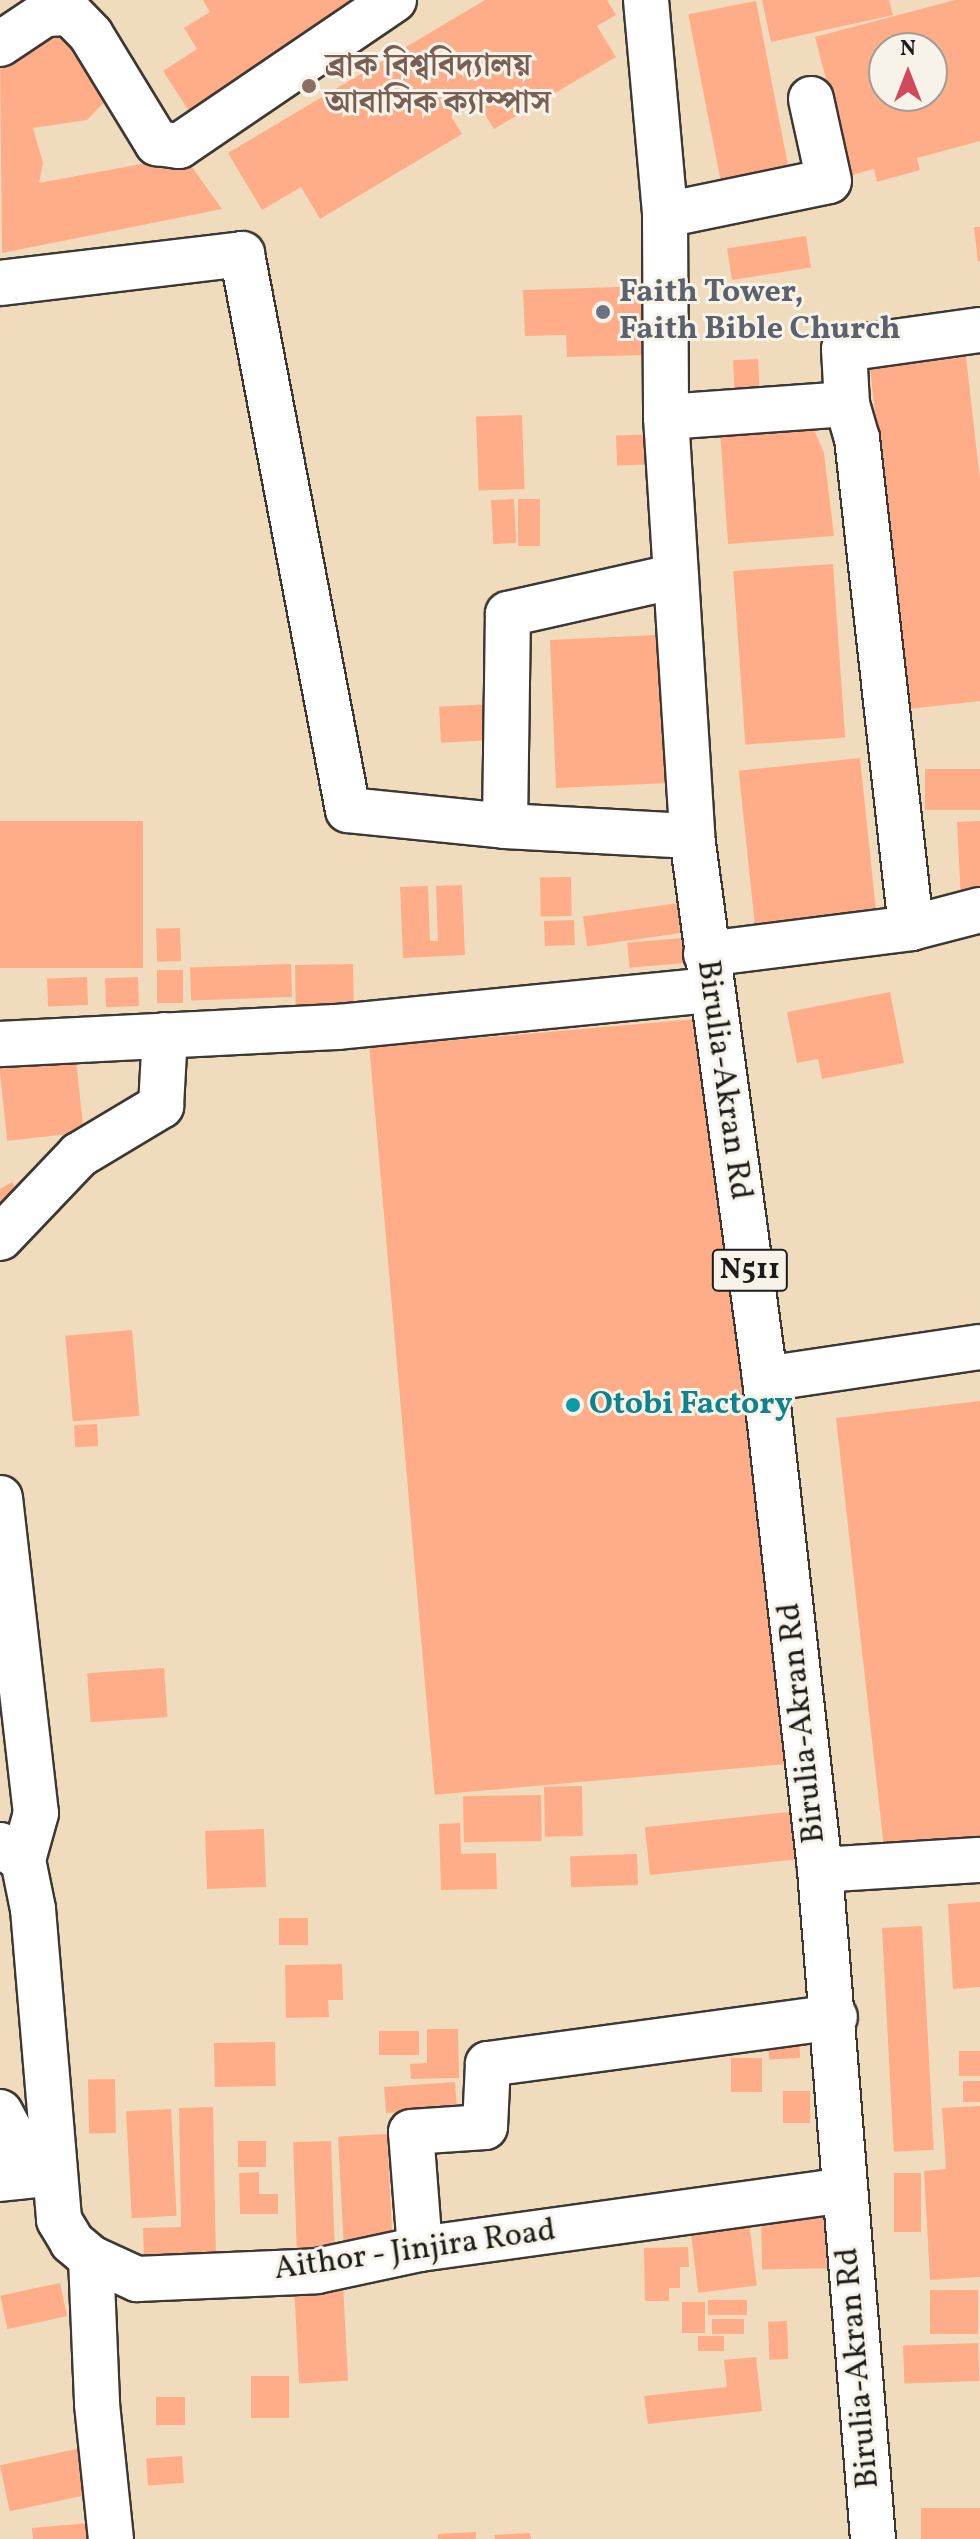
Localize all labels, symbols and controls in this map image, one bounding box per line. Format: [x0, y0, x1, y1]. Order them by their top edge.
north arrow [868, 32, 948, 112]
text: N [900, 34, 916, 65]
place label: ব্রাক বিশ্ববিদ্যালয় আবাসিক ক্যাম্পাস [325, 49, 551, 124]
marker: ব্রাক বিশ্ববিদ্যালয় আবাসিক ক্যাম্পাস [300, 77, 318, 95]
place label: Faith Tower, Faith Bible Church [619, 275, 901, 350]
marker: Faith Tower, Faith Bible Church [594, 303, 612, 321]
street label: Birulia-Akran Rd [687, 958, 759, 1202]
road number: N511 [710, 1244, 790, 1296]
place label: Otobi Factory [589, 1386, 792, 1424]
marker: Otobi Factory [564, 1396, 582, 1414]
street label: Birulia-Akran Rd [771, 1601, 835, 1845]
street label: Aithor - Jinjira Road [271, 2212, 559, 2290]
street label: Birulia-Akran Rd [829, 2246, 889, 2490]

